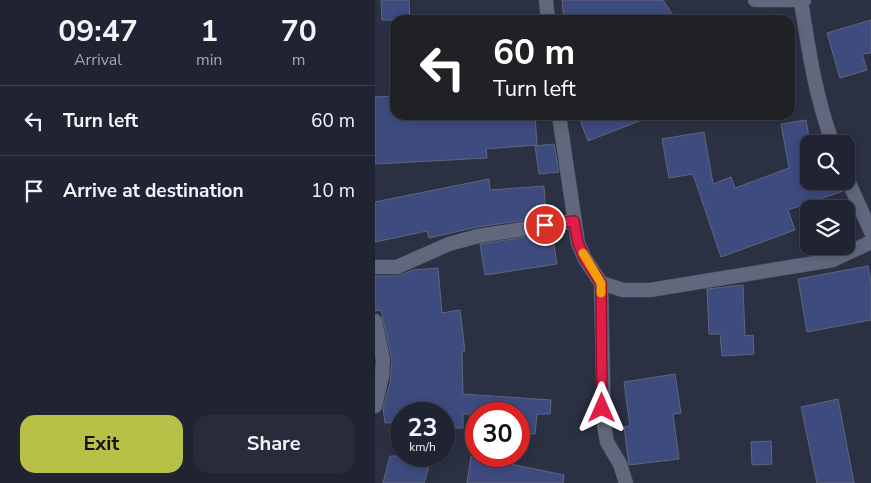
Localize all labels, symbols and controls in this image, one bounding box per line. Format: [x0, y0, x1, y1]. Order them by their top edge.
text: 09:47 [58, 11, 138, 52]
text: 1 [200, 11, 218, 52]
text: 70 [281, 11, 317, 52]
text: 60 m [493, 29, 575, 76]
icon: left [410, 35, 475, 100]
text: Arrival [74, 49, 122, 71]
text: min [196, 49, 222, 71]
text: m [292, 49, 306, 71]
text: Turn left [493, 74, 576, 104]
icon: left [20, 107, 48, 135]
text: Turn left [63, 108, 138, 134]
text: 60 m [311, 108, 355, 134]
map controls [800, 135, 855, 255]
button: search [800, 135, 855, 190]
icon: arrive [20, 177, 48, 205]
text: Arrive at destination [63, 178, 244, 204]
text: 10 m [311, 178, 355, 204]
button: layers [800, 200, 855, 255]
pin [524, 204, 566, 246]
icon: arrive [531, 211, 559, 239]
position arrow [575, 381, 627, 433]
speed limit sign: 30 [465, 402, 530, 467]
text: 23 [407, 411, 438, 445]
button: Exit [20, 415, 183, 473]
button: Share [193, 415, 355, 473]
text: km/h [409, 439, 436, 455]

